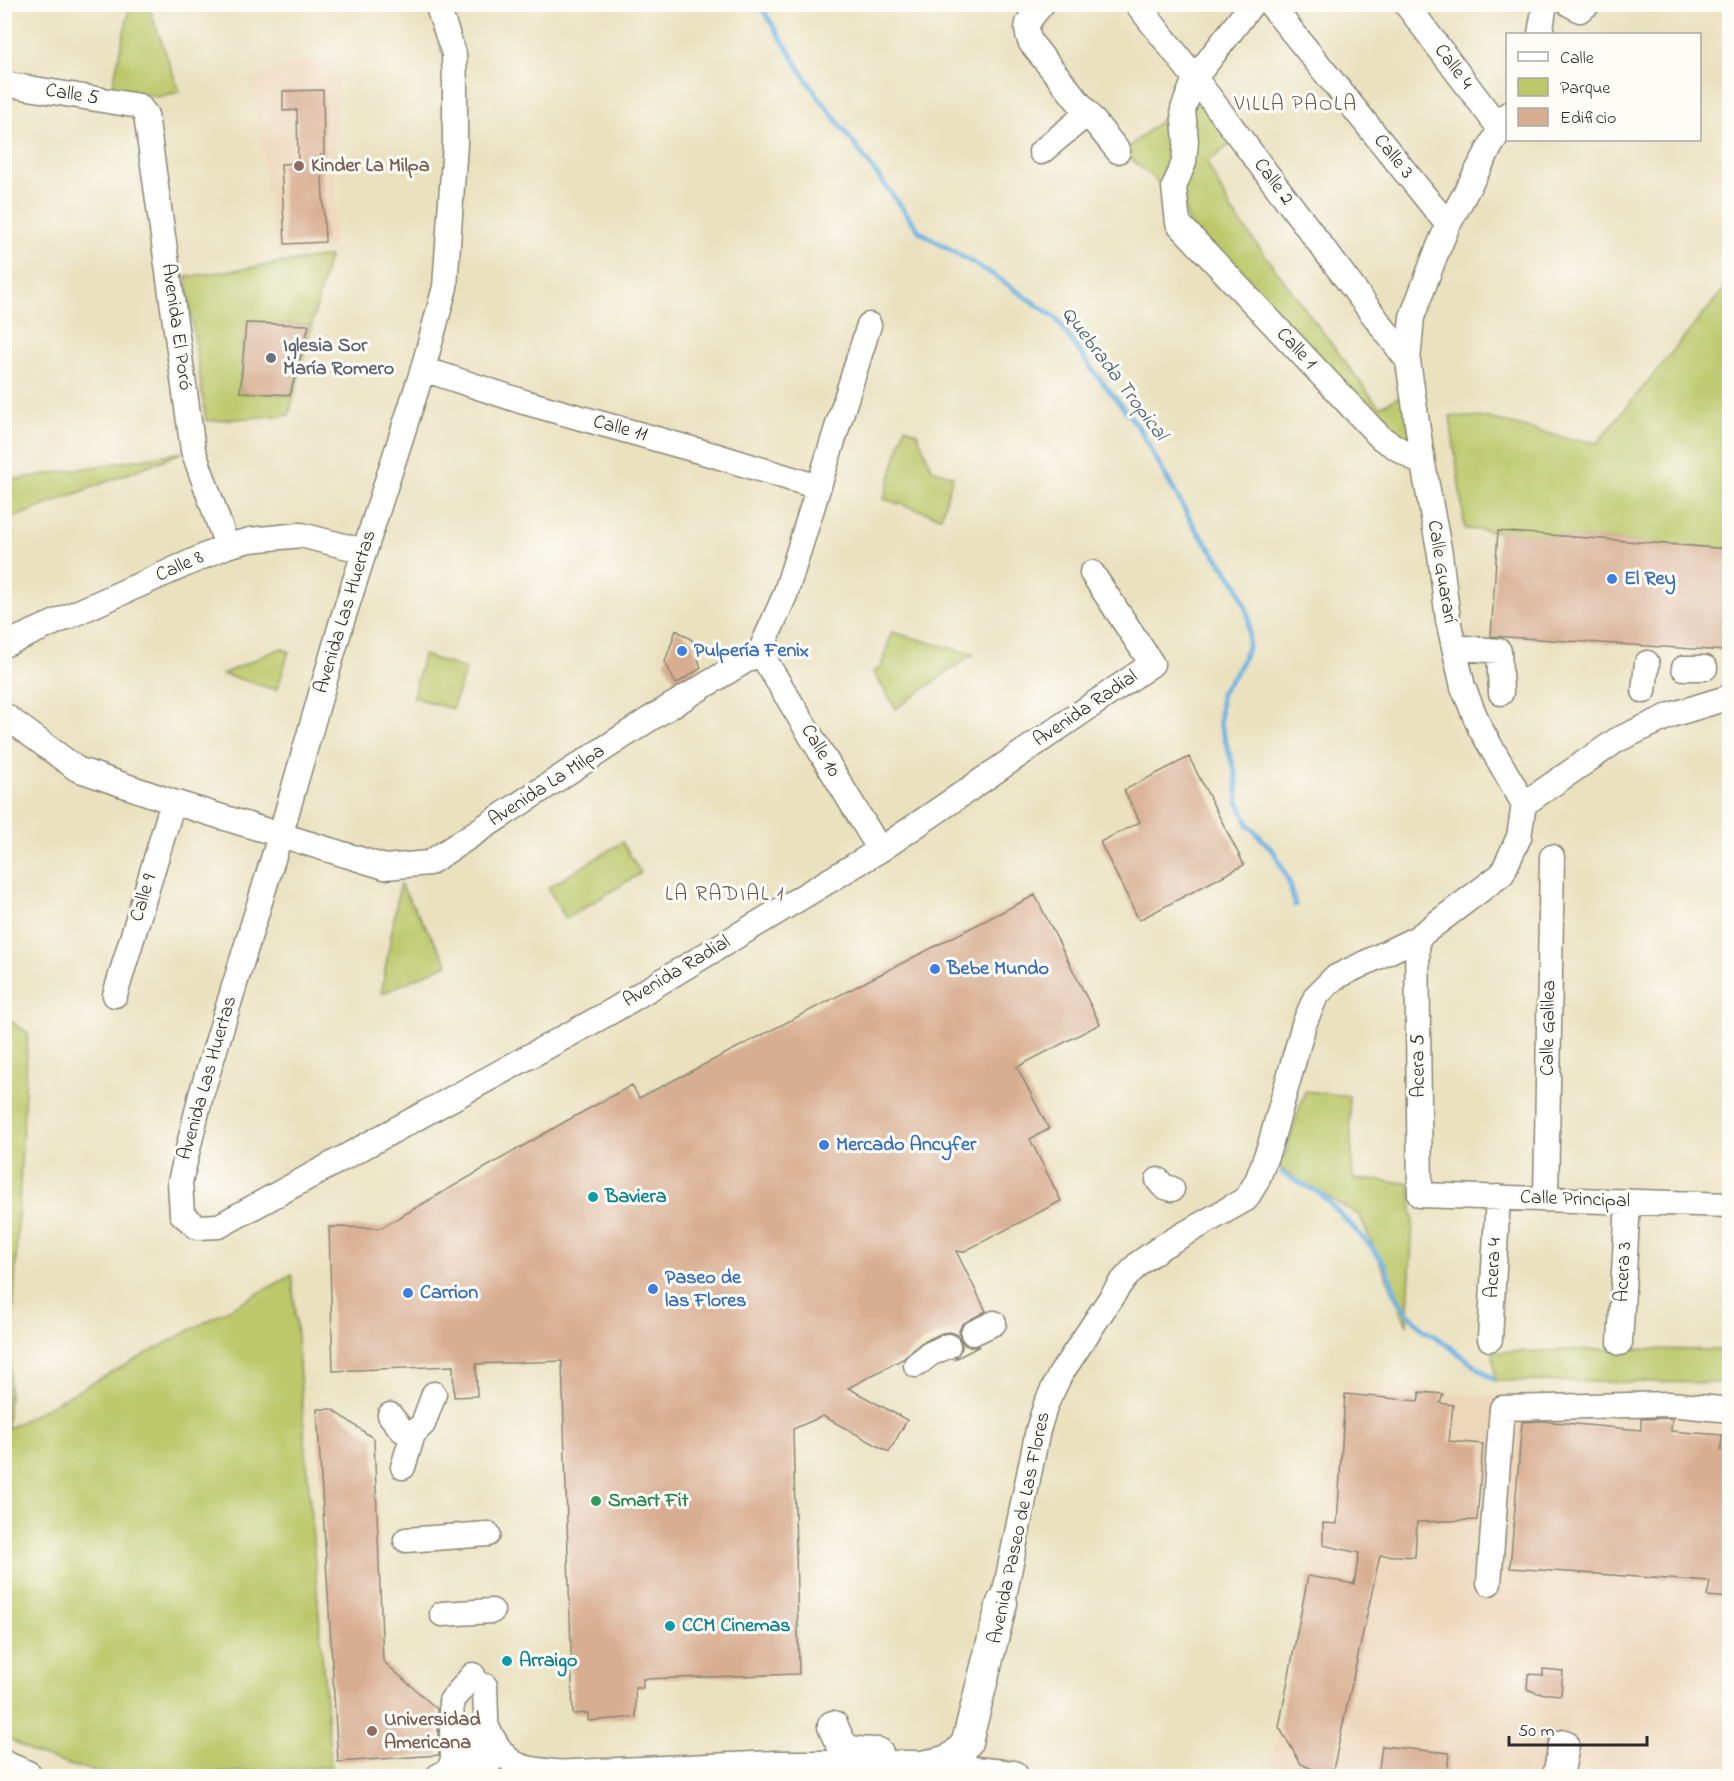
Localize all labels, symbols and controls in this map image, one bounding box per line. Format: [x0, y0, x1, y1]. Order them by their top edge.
legend [1506, 33, 1701, 141]
street label: Calle 4 [1426, 38, 1480, 96]
text: Calle [1560, 46, 1595, 72]
street label: Calle 5 [43, 76, 101, 114]
text: Parque [1560, 76, 1611, 102]
district label: VILLA PAOLA [1233, 90, 1358, 120]
text: Edificio [1560, 106, 1616, 132]
street label: Calle 3 [1366, 128, 1420, 186]
place label: Kinder La Milpa [311, 152, 430, 181]
street label: Calle 2 [1246, 152, 1300, 212]
marker: Kinder La Milpa [292, 159, 306, 173]
street label: Avenida El Poró [153, 262, 199, 392]
water label: Quebrada Tropical [1054, 301, 1176, 449]
street label: Calle 1 [1269, 321, 1323, 377]
place label: Iglesia Sor María Romero [283, 332, 394, 384]
marker: Iglesia Sor María Romero [264, 351, 278, 365]
street label: Calle 11 [590, 408, 650, 450]
street label: Calle Guararí [1419, 518, 1463, 626]
street label: Avenida Las Huertas [307, 527, 385, 697]
street label: Calle 8 [151, 544, 209, 590]
place label: El Rey [1624, 565, 1676, 595]
marker: El Rey [1605, 572, 1619, 586]
place label: Pulpería Fenix [694, 637, 809, 666]
marker: Pulpería Fenix [675, 644, 689, 658]
street label: Avenida Radial [1028, 663, 1144, 755]
street label: Calle 10 [793, 719, 847, 783]
street label: Avenida La Milpa [483, 737, 611, 835]
street label: Calle 9 [123, 871, 165, 925]
district label: LA RADIAL 1 [665, 880, 785, 910]
street label: Avenida Radial [618, 928, 736, 1016]
place label: Bebe Mundo [946, 955, 1049, 984]
marker: Bebe Mundo [928, 962, 942, 976]
street label: Calle Galilea [1534, 980, 1564, 1076]
street label: Avenida Las Huertas [171, 993, 245, 1163]
street label: Acera 5 [1404, 1034, 1434, 1098]
place label: Mercado Ancyfer [836, 1131, 977, 1161]
marker: Mercado Ancyfer [817, 1138, 831, 1152]
place label: Baviera [604, 1183, 667, 1212]
street label: Calle Principal [1520, 1184, 1630, 1216]
marker: Baviera [586, 1190, 600, 1204]
street label: Acera 4 [1478, 1237, 1510, 1299]
street label: Acera 3 [1608, 1241, 1640, 1303]
place label: Paseo de las Flores [665, 1264, 746, 1316]
place label: Carrion [420, 1279, 478, 1308]
marker: Paseo de las Flores [646, 1282, 660, 1296]
marker: Carrion [401, 1286, 415, 1300]
street label: Avenida Paseo de Las Flores [981, 1409, 1059, 1647]
place label: Smart Fit [608, 1487, 689, 1516]
marker: Smart Fit [589, 1494, 603, 1508]
place label: CCM Cinemas [682, 1612, 790, 1641]
marker: CCM Cinemas [663, 1619, 677, 1633]
place label: Arraigo [519, 1647, 578, 1677]
marker: Arraigo [500, 1654, 514, 1668]
place label: Universidad Americana [384, 1706, 481, 1758]
scale bar [1509, 1709, 1647, 1747]
text: 50 m [1518, 1719, 1555, 1745]
marker: Universidad Americana [365, 1724, 379, 1738]

